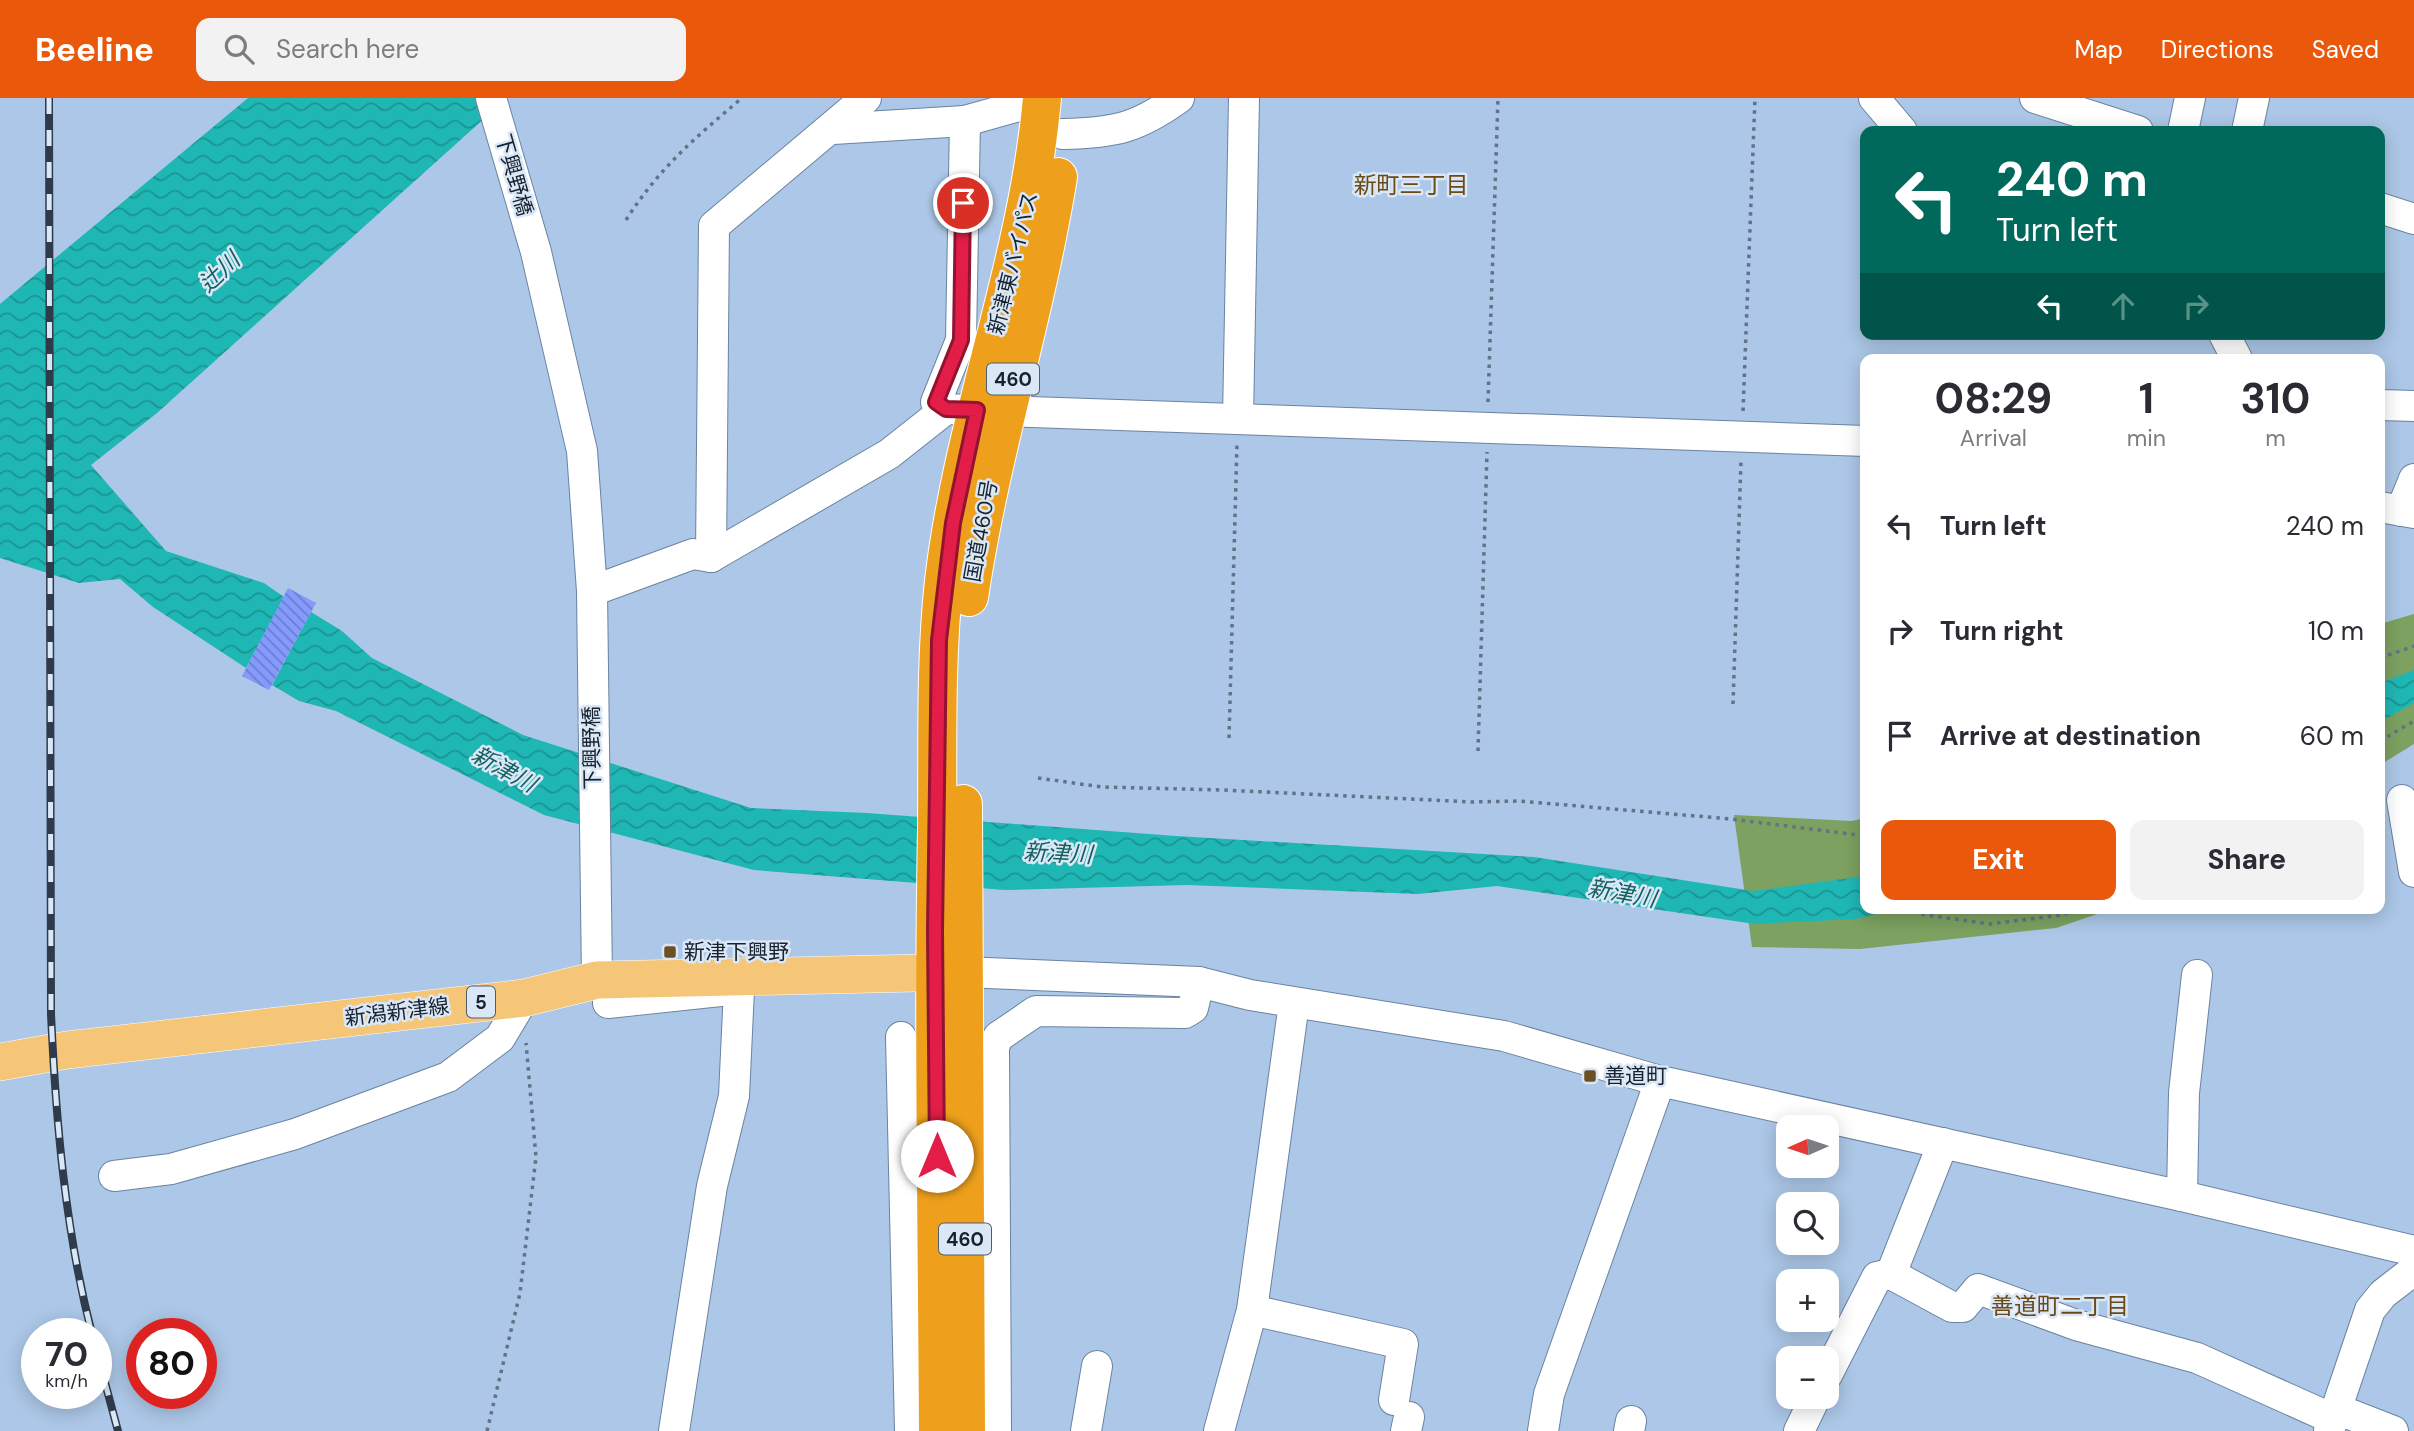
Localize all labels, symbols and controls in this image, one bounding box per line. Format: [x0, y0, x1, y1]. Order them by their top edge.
search box [196, 18, 686, 81]
text: Beeline [35, 28, 154, 71]
icon: search [220, 30, 258, 68]
text: Search here [276, 32, 419, 66]
text: Map [2075, 34, 2123, 65]
text: Directions [2161, 34, 2274, 65]
text: Saved [2312, 34, 2379, 65]
street label: 下興野橋 [489, 131, 539, 219]
text: 240 m [1996, 147, 2148, 211]
icon: left [1881, 154, 1972, 245]
district label: 新町三丁目 [1354, 170, 1469, 200]
pin [933, 173, 993, 233]
icon: arrive [944, 184, 982, 222]
street label: 新津東バイパス [982, 188, 1044, 338]
text: Turn left [1996, 209, 2118, 251]
water label: 辻川 [192, 243, 248, 299]
icon: left [2031, 287, 2069, 325]
icon: ahead [2104, 287, 2142, 325]
icon: right [2177, 287, 2215, 325]
road number: 460 [987, 364, 1039, 394]
text: 08:29 [1935, 371, 2052, 426]
text: 1 [2139, 371, 2154, 426]
text: 310 [2241, 371, 2310, 426]
text: Arrival [1960, 423, 2027, 453]
text: min [2127, 423, 2166, 453]
text: m [2265, 423, 2286, 453]
street label: 国道460号 [958, 478, 1004, 584]
icon: left [1881, 507, 1919, 545]
text: Turn left [1940, 509, 2047, 543]
text: 240 m [2286, 509, 2364, 543]
icon: right [1881, 612, 1919, 650]
text: Turn right [1940, 614, 2064, 648]
text: 10 m [2308, 614, 2364, 648]
street label: 下興野橋 [577, 706, 607, 790]
icon: arrive [1881, 717, 1919, 755]
text: Arrive at destination [1940, 719, 2201, 753]
text: 60 m [2300, 719, 2364, 753]
water label: 新津川 [467, 739, 544, 800]
button: Exit [1881, 820, 2116, 900]
button: Share [2130, 820, 2364, 900]
water label: 新津川 [1023, 836, 1096, 870]
water label: 新津川 [1585, 872, 1662, 914]
place label: 新津下興野 [684, 938, 789, 966]
marker: 新津下興野 [662, 944, 678, 960]
road number: 5 [467, 986, 495, 1018]
street label: 新潟新津線 [343, 992, 451, 1032]
place label: 善道町 [1604, 1062, 1667, 1090]
marker: 善道町 [1582, 1068, 1598, 1084]
north arrow [1776, 1115, 1839, 1178]
map controls [1776, 1115, 1839, 1409]
position arrow [900, 1119, 974, 1193]
button: search [1776, 1192, 1839, 1255]
road number: 460 [939, 1224, 991, 1254]
button: + [1776, 1269, 1839, 1332]
district label: 善道町二丁目 [1991, 1291, 2129, 1321]
speed limit sign: 80 [126, 1318, 217, 1409]
text: 70 [45, 1331, 88, 1377]
button: − [1776, 1346, 1839, 1409]
text: km/h [45, 1369, 88, 1393]

